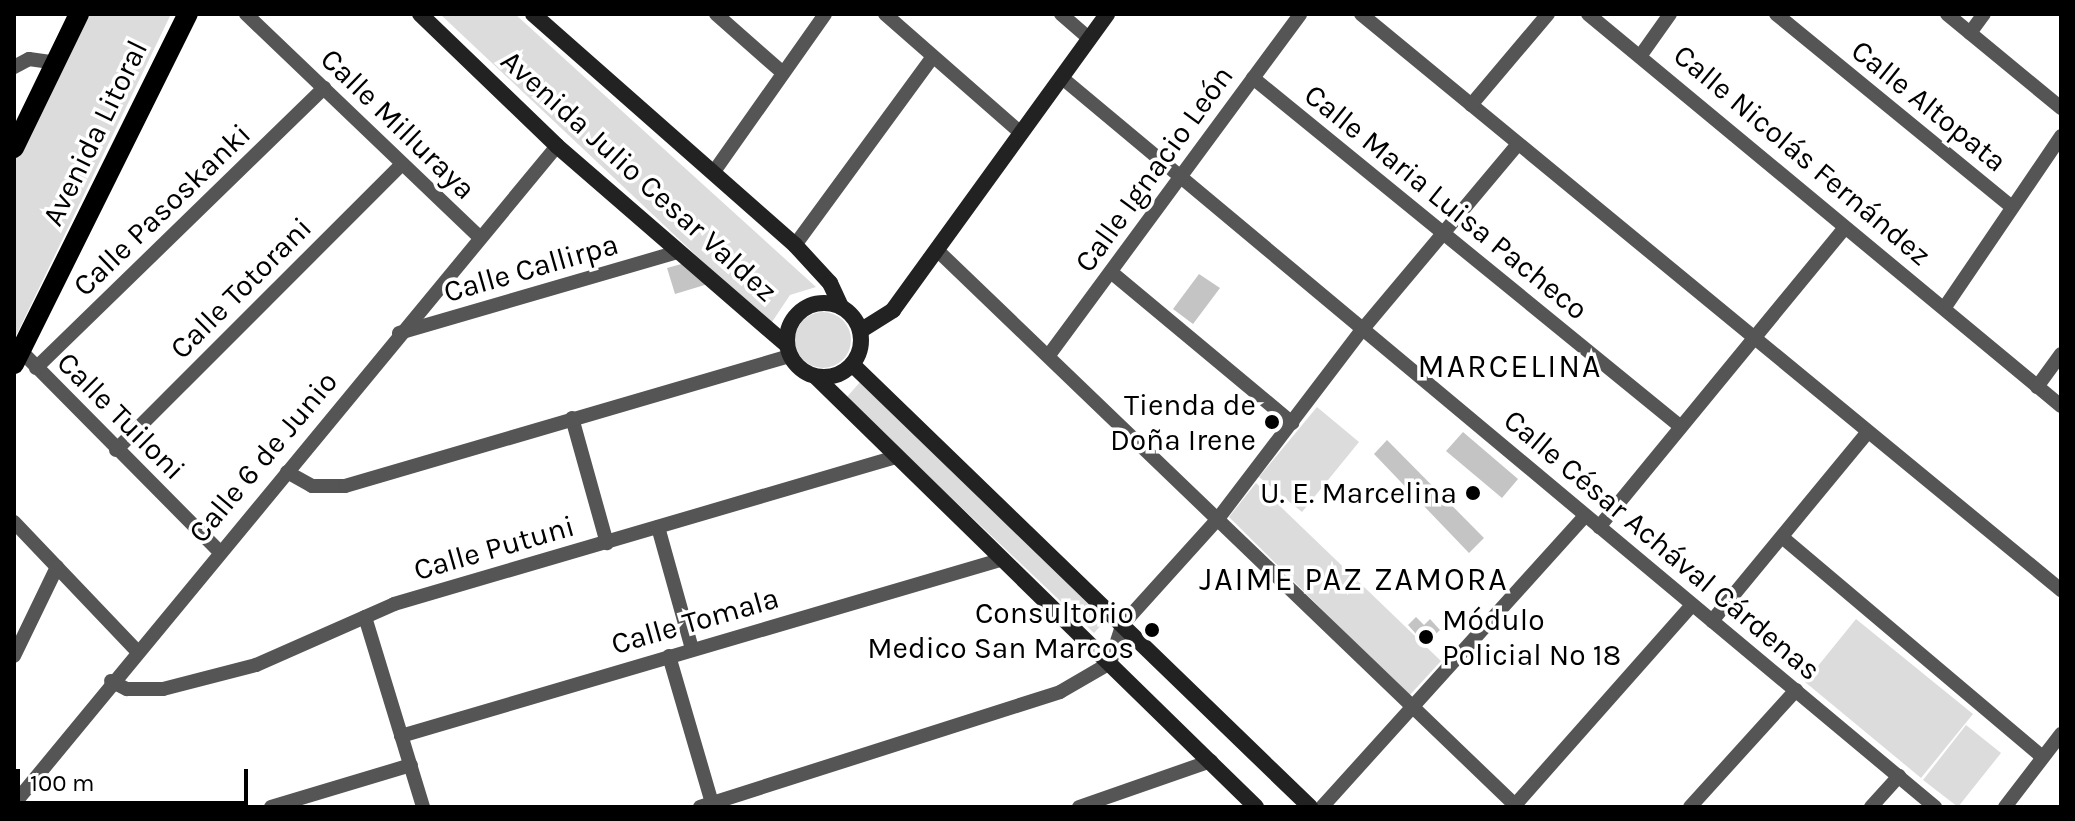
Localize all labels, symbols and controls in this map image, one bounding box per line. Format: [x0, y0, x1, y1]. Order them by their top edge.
street label: Calle Altopata [1844, 32, 2014, 180]
street label: Avenida Litoral [35, 34, 155, 232]
street label: Calle Nicolás Fernández [1666, 37, 1938, 273]
street label: Calle Milluraya [313, 41, 483, 207]
street label: Avenida Julio Cesar Valdez [494, 43, 784, 309]
street label: Calle Ignacio León [1067, 59, 1241, 279]
street label: Calle Maria Luisa Pacheco [1297, 77, 1595, 327]
street label: Calle Pasoskanki [66, 116, 258, 304]
street label: Calle Totorani [163, 210, 319, 366]
street label: Calle Callirpa [440, 226, 622, 310]
street label: Calle Tuiloni [50, 345, 192, 487]
district label: MARCELINA [1418, 348, 1602, 386]
street label: Calle 6 de Junio [181, 364, 345, 550]
place label: Tienda de Doña Irene [1110, 387, 1256, 458]
street label: Calle César Achával Cárdenas [1496, 402, 1828, 688]
marker: Tienda de Doña Irene [1263, 413, 1281, 431]
place label: U. E. Marcelina [1260, 475, 1457, 511]
marker: U. E. Marcelina [1464, 484, 1482, 502]
street label: Calle Putuni [409, 508, 579, 588]
district label: JAIME PAZ ZAMORA [1199, 561, 1509, 599]
street label: Calle Tomala [607, 580, 783, 662]
place label: Consultorio Medico San Marcos [867, 595, 1134, 666]
place label: Módulo Policial No 18 [1442, 602, 1621, 672]
marker: Consultorio Medico San Marcos [1141, 619, 1163, 641]
marker: Módulo Policial No 18 [1417, 628, 1435, 646]
scale bar [20, 753, 252, 803]
text: 100 m [30, 769, 95, 797]

